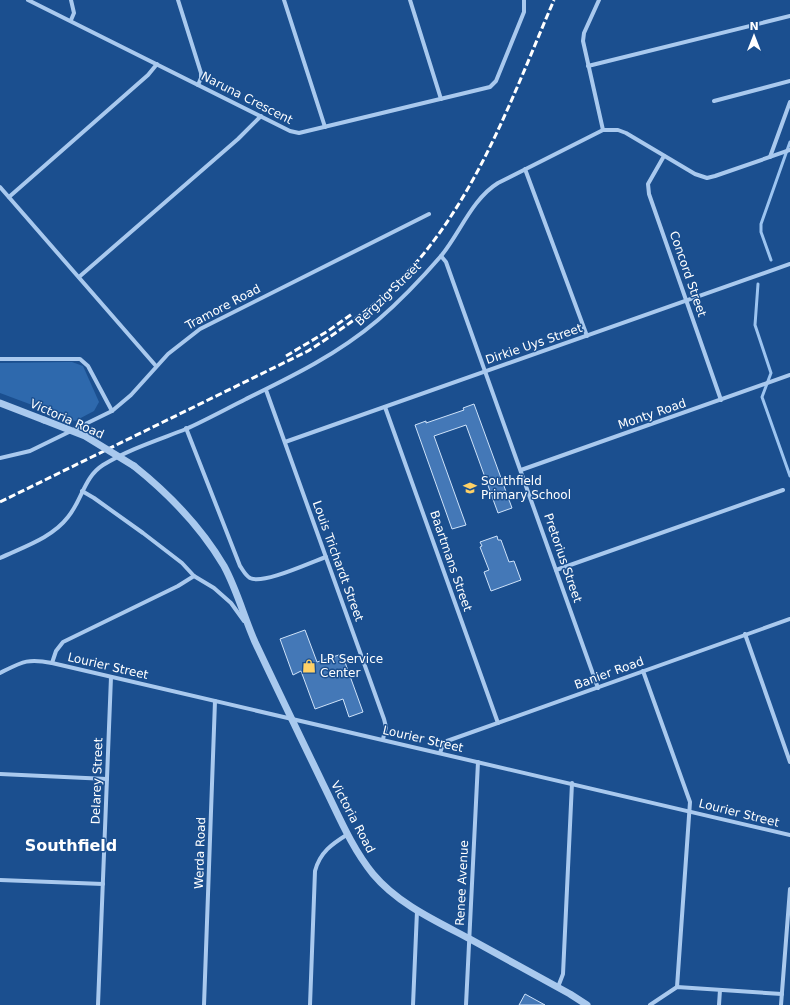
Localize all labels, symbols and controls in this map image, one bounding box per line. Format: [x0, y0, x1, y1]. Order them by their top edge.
north arrow [734, 16, 774, 56]
text: N [749, 20, 759, 33]
street label: Naruna Crescent [199, 69, 295, 127]
street label: Concord Street [667, 229, 709, 319]
street label: Bergzig Street [352, 259, 424, 329]
street label: Tramore Road [182, 281, 263, 333]
street label: Dirkie Uys Street [484, 321, 584, 367]
street label: Victoria Road [28, 396, 106, 442]
street label: Monty Road [616, 396, 688, 432]
place label: Southfield Primary School [481, 474, 571, 502]
school or university icon: Southfield Primary School [462, 480, 478, 496]
street label: Louis Trichardt Street [310, 499, 366, 624]
street label: Baartmans Street [427, 509, 475, 614]
street label: Pretorius Street [541, 512, 585, 605]
street label: Lourier Street [66, 650, 150, 682]
place label: LR Service Center [320, 652, 383, 680]
street label: Banier Road [572, 654, 646, 692]
shop icon: LR Service Center [301, 658, 317, 674]
street label: Lourier Street [381, 723, 465, 755]
street label: Delarey Street [88, 737, 106, 825]
street label: Victoria Road [328, 779, 378, 855]
street label: Lourier Street [697, 796, 781, 830]
street label: Werda Road [192, 817, 208, 889]
district label: Southfield [25, 836, 117, 855]
street label: Renee Avenue [453, 840, 471, 926]

